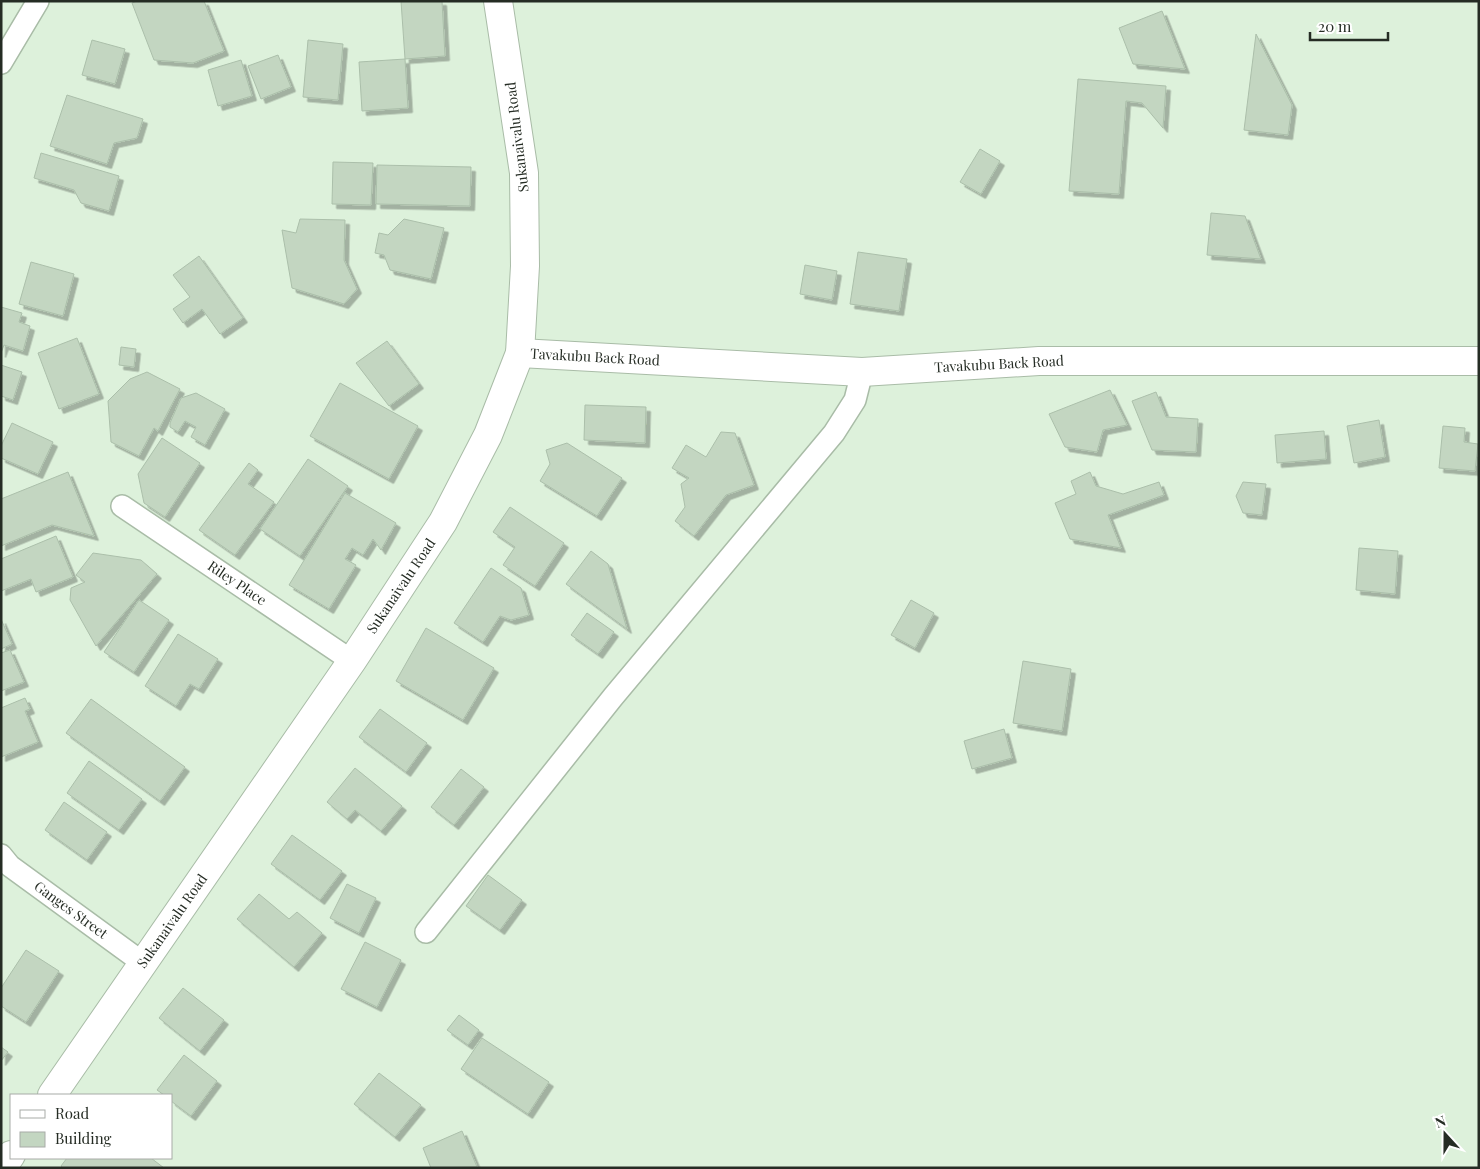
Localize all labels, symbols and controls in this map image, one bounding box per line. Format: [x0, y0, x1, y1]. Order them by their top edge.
scale bar [1310, 10, 1388, 42]
text: 20 m [1318, 16, 1352, 36]
street label: Sukanaivalu Road [500, 81, 533, 193]
street label: Tavakubu Back Road [530, 344, 660, 369]
street label: Tavakubu Back Road [934, 351, 1064, 376]
street label: Sukanaivalu Road [362, 534, 439, 637]
street label: Riley Place [204, 556, 270, 609]
street label: Sukanaivalu Road [132, 870, 211, 972]
street label: Ganges Street [31, 876, 113, 943]
legend [10, 1094, 172, 1159]
text: Road [55, 1103, 89, 1123]
north arrow [1420, 1109, 1470, 1159]
text: N [1432, 1111, 1448, 1132]
text: Building [55, 1128, 112, 1148]

